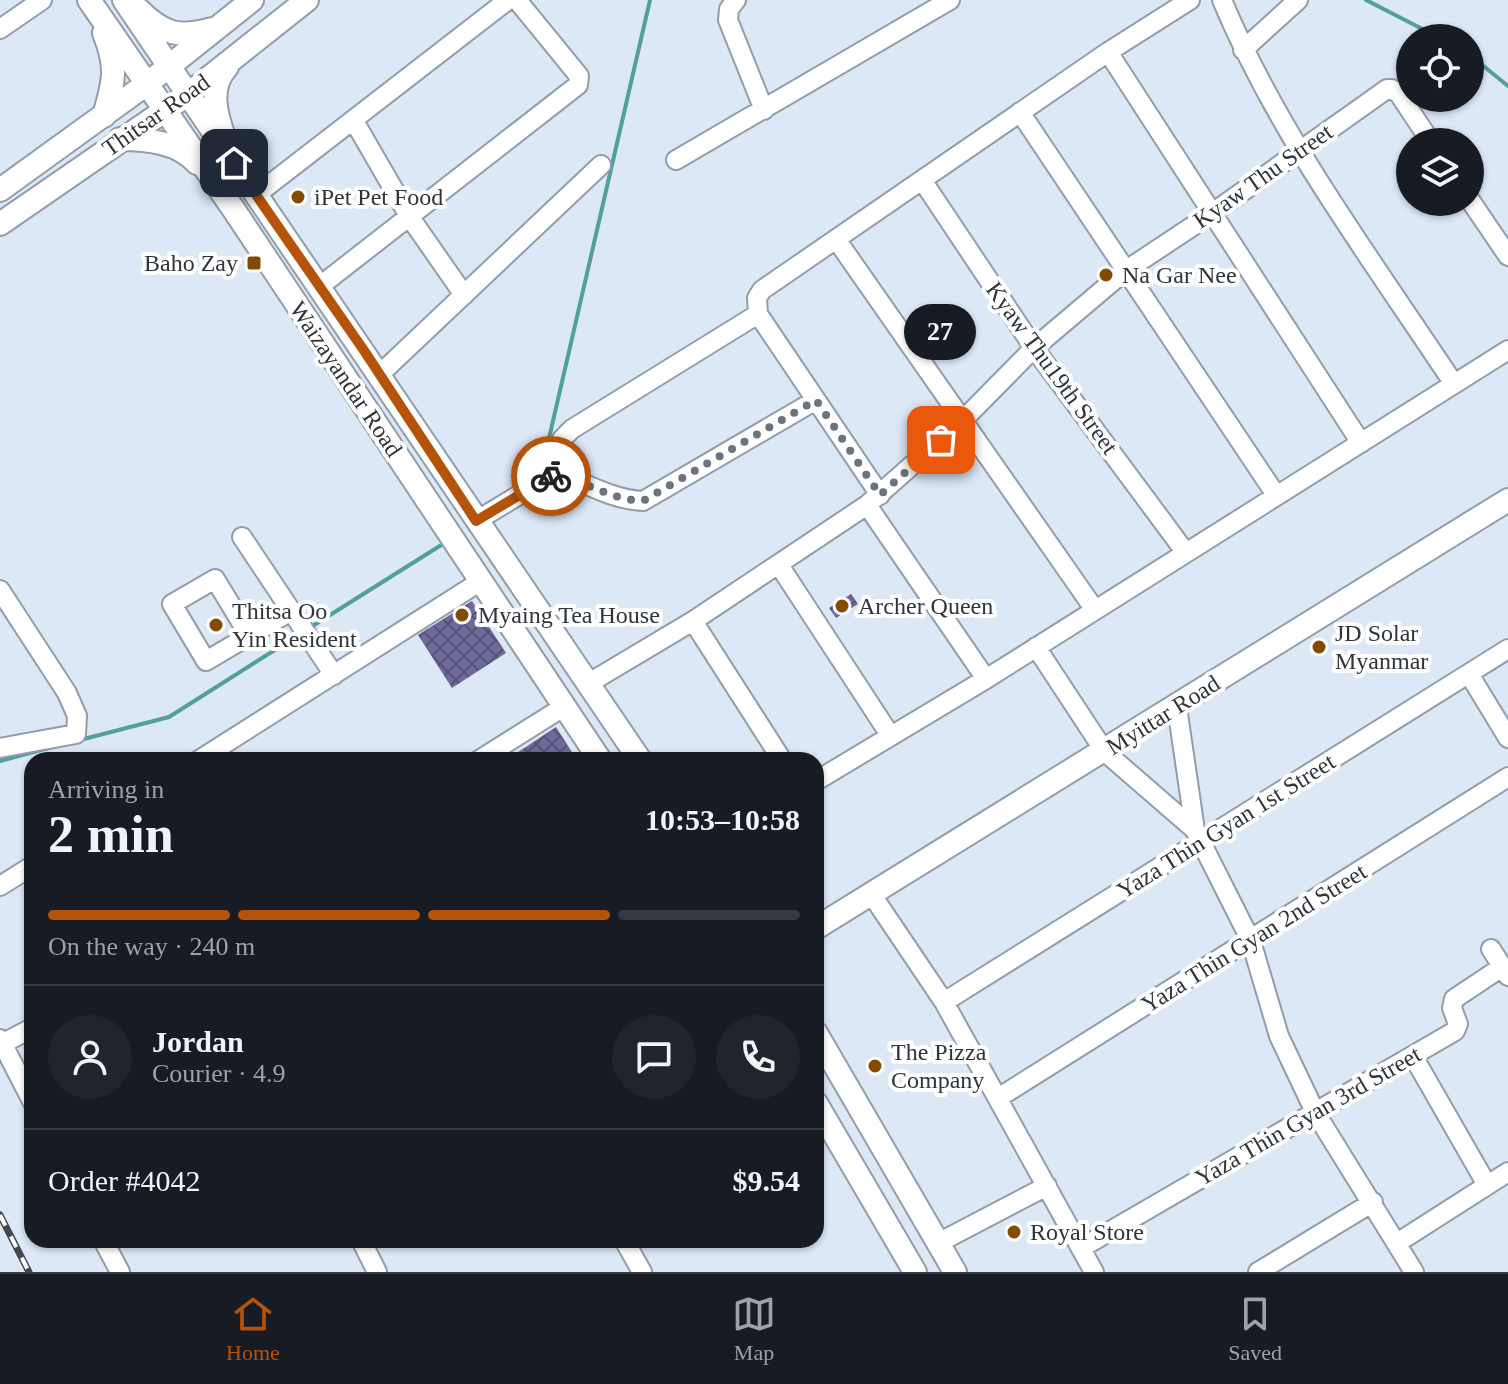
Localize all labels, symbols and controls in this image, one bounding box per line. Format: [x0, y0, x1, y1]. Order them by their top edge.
map controls [1396, 24, 1484, 216]
button: locate [1396, 24, 1484, 112]
street label: Thitsar Road [97, 69, 215, 161]
street label: Kyaw Thu Street [1189, 118, 1338, 234]
button: layers [1396, 128, 1484, 216]
pin [200, 129, 268, 197]
icon: home [212, 141, 256, 185]
place label: iPet Pet Food [314, 184, 443, 210]
marker: iPet Pet Food [289, 188, 307, 206]
place label: Baho Zay [144, 250, 238, 276]
marker: Baho Zay [245, 254, 263, 272]
place label: Na Gar Nee [1122, 262, 1237, 288]
marker: Na Gar Nee [1097, 266, 1115, 284]
street label: Kyaw Thu19th Street [981, 277, 1123, 459]
street label: Waizayandar Road [285, 297, 407, 461]
callout: 27 [905, 304, 977, 360]
text: 27 [927, 317, 953, 346]
pin [907, 406, 975, 474]
icon: bag [919, 418, 963, 462]
courier [511, 436, 591, 516]
icon: bike [529, 454, 573, 498]
place label: Archer Queen [858, 593, 993, 619]
marker: Archer Queen [833, 597, 851, 615]
place label: Thitsa Oo Yin Resident [232, 598, 357, 652]
place label: Myaing Tea House [478, 602, 660, 628]
marker: Myaing Tea House [453, 606, 471, 624]
marker: Thitsa Oo Yin Resident [207, 616, 225, 634]
place label: JD Solar Myanmar [1335, 620, 1428, 674]
marker: JD Solar Myanmar [1310, 638, 1328, 656]
street label: Myittar Road [1102, 670, 1224, 760]
street label: Yaza Thin Gyan 1st Street [1112, 748, 1340, 904]
text: Arriving in [48, 775, 164, 804]
text: 10:53–10:58 [645, 803, 800, 836]
text: 2 min [48, 806, 174, 863]
street label: Yaza Thin Gyan 2nd Street [1137, 858, 1371, 1018]
text: On the way · 240 m [48, 932, 255, 961]
button: person [48, 1015, 132, 1099]
button: chat [612, 1015, 696, 1099]
button: phone [716, 1015, 800, 1099]
text: Jordan [152, 1025, 244, 1058]
place label: The Pizza Company [891, 1039, 987, 1093]
street label: Yaza Thin Gyan 3rd Street [1191, 1041, 1426, 1191]
marker: The Pizza Company [866, 1057, 884, 1075]
text: Courier · 4.9 [152, 1059, 286, 1088]
text: Order #4042 [48, 1164, 200, 1197]
text: $9.54 [733, 1164, 800, 1197]
place label: Royal Store [1030, 1219, 1144, 1245]
marker: Royal Store [1005, 1223, 1023, 1241]
tab: Home [226, 1292, 280, 1366]
tab: Map [732, 1292, 776, 1366]
tab: Saved [1228, 1292, 1282, 1366]

